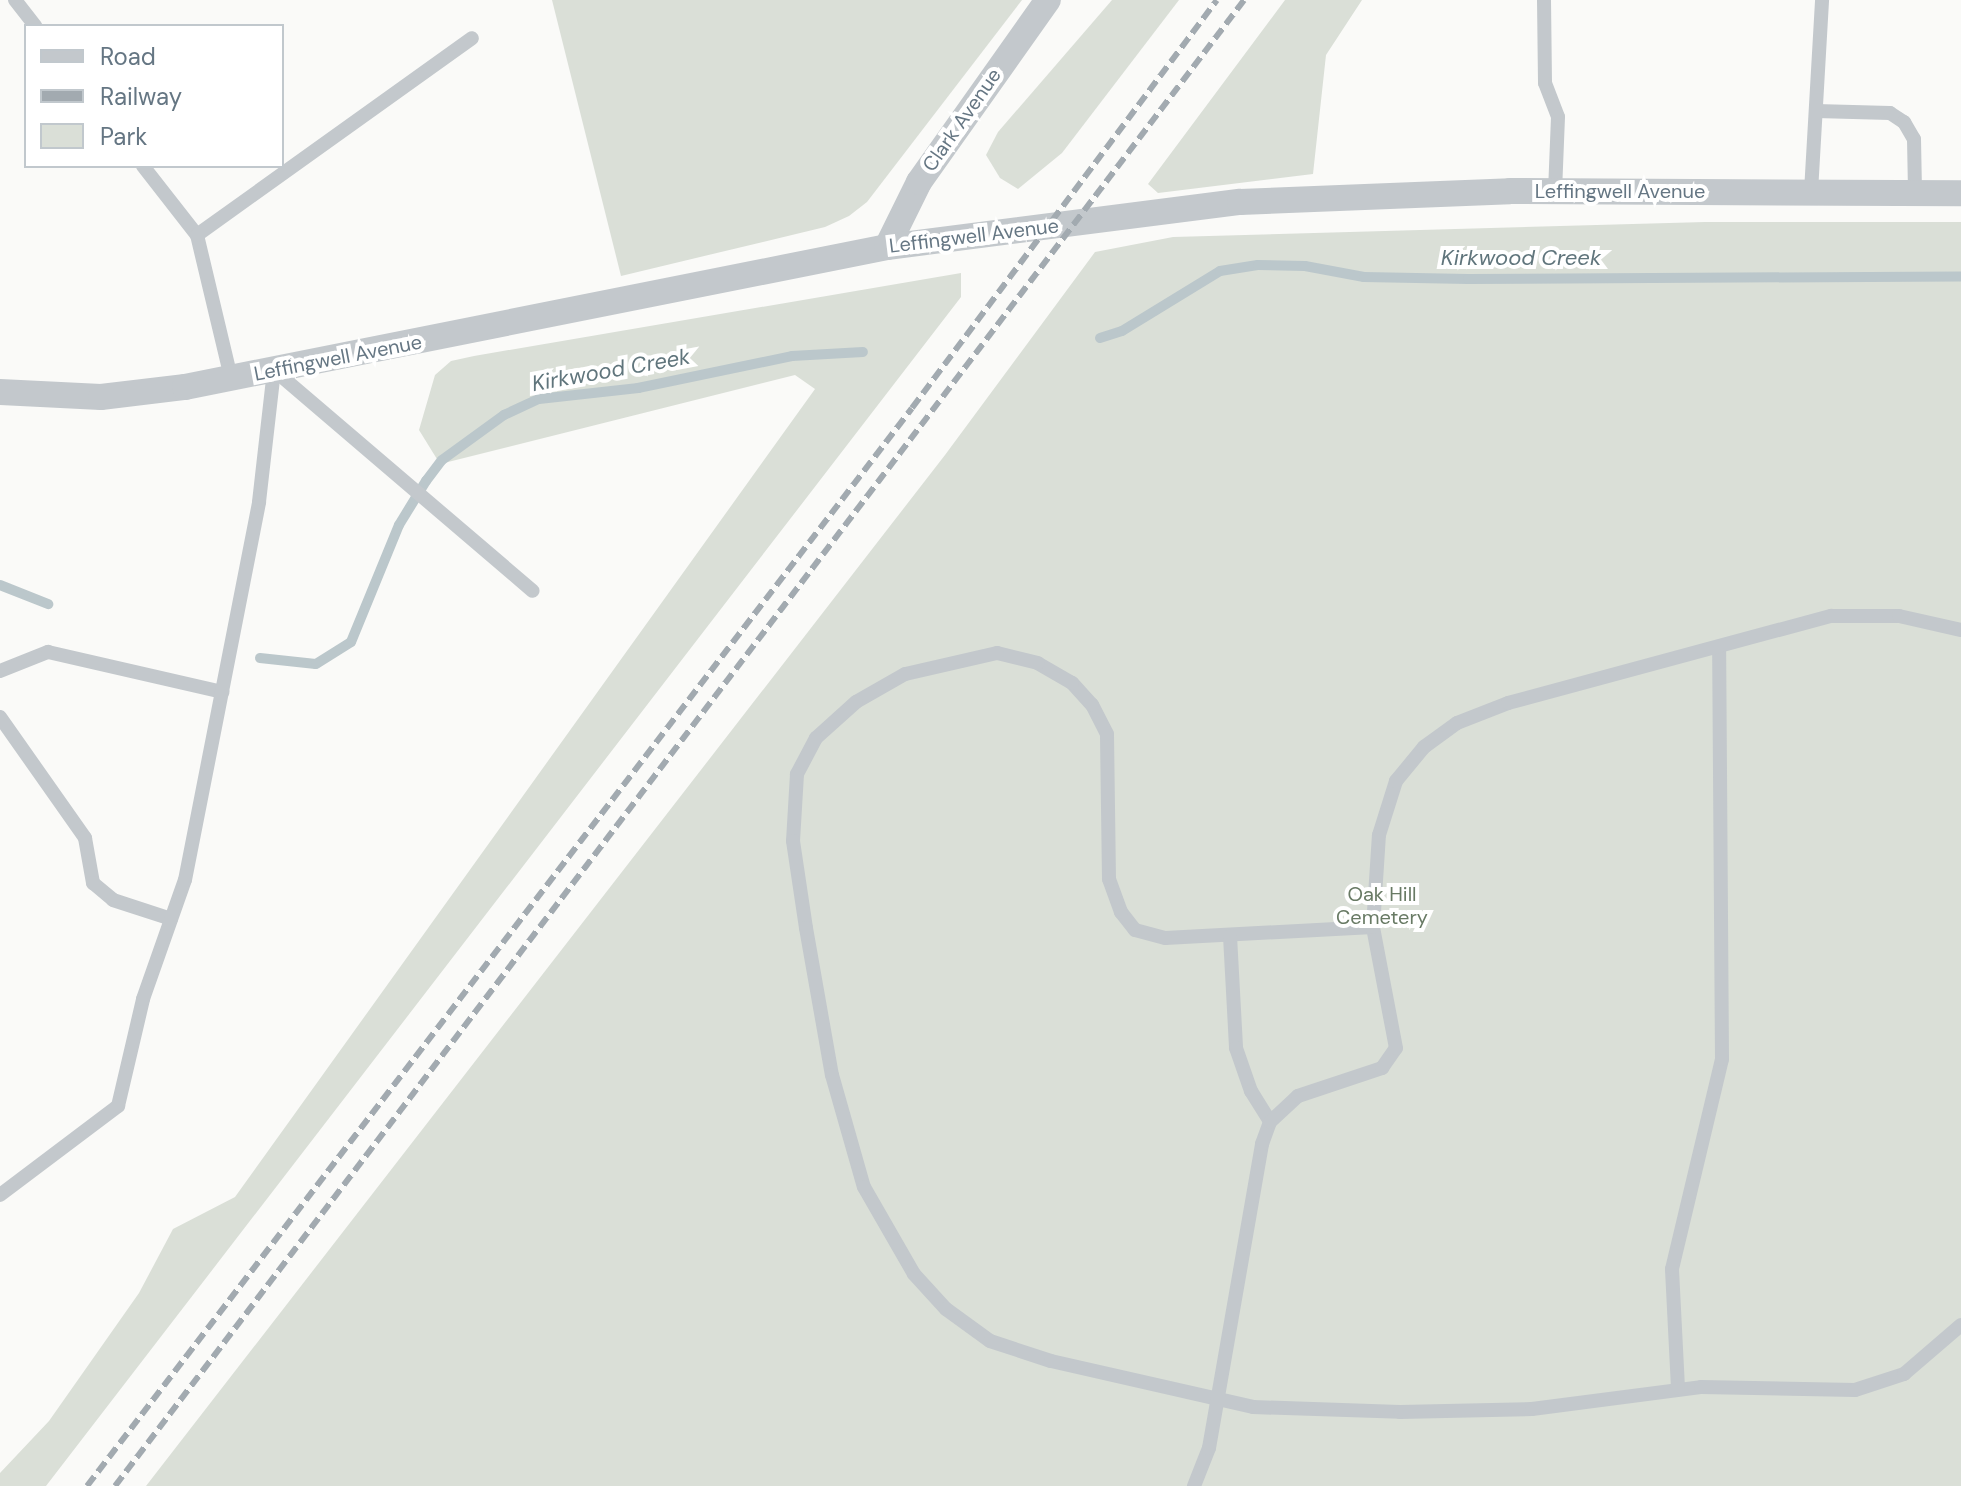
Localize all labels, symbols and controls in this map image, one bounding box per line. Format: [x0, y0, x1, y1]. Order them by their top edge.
legend [24, 24, 284, 168]
text: Road [100, 41, 156, 72]
street label: Clark Avenue [918, 64, 1006, 176]
text: Railway [100, 81, 182, 112]
text: Park [100, 121, 147, 152]
street label: Leffingwell Avenue [1535, 179, 1705, 203]
street label: Leffingwell Avenue [888, 214, 1060, 258]
water label: Kirkwood Creek [1441, 245, 1601, 271]
street label: Leffingwell Avenue [252, 330, 424, 386]
water label: Kirkwood Creek [530, 343, 692, 397]
park label: Oak Hill Cemetery [1336, 883, 1428, 930]

